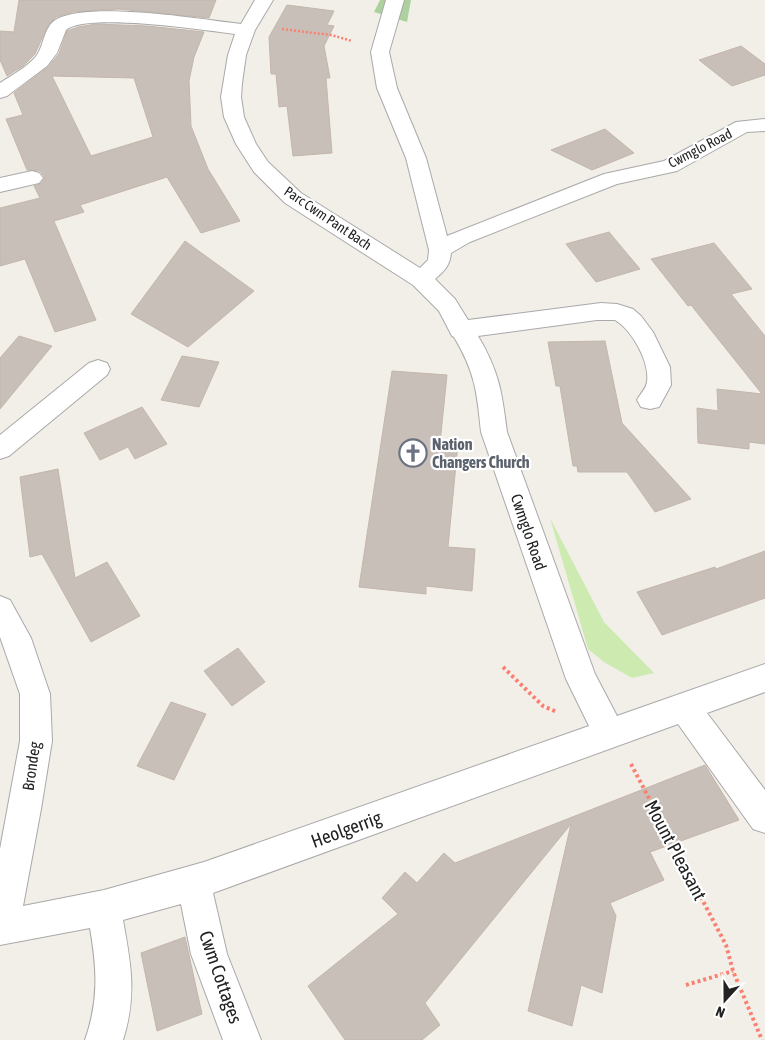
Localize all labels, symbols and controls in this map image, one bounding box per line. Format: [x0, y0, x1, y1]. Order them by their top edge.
street label: Cwmglo Road [665, 125, 735, 171]
street label: Parc Cwm Pant Bach [281, 183, 375, 253]
place label: Nation Changers Church [432, 435, 530, 471]
church icon: Nation Changers Church [398, 438, 428, 468]
street label: Cwmglo Road [507, 491, 550, 573]
street label: Brondeg [19, 740, 44, 792]
street label: Mount Pleasant [640, 796, 712, 904]
street label: Heolgerrig [308, 806, 385, 852]
street label: Cwm Cottages [195, 928, 247, 1027]
north arrow [700, 975, 750, 1025]
text: N [714, 1003, 727, 1021]

